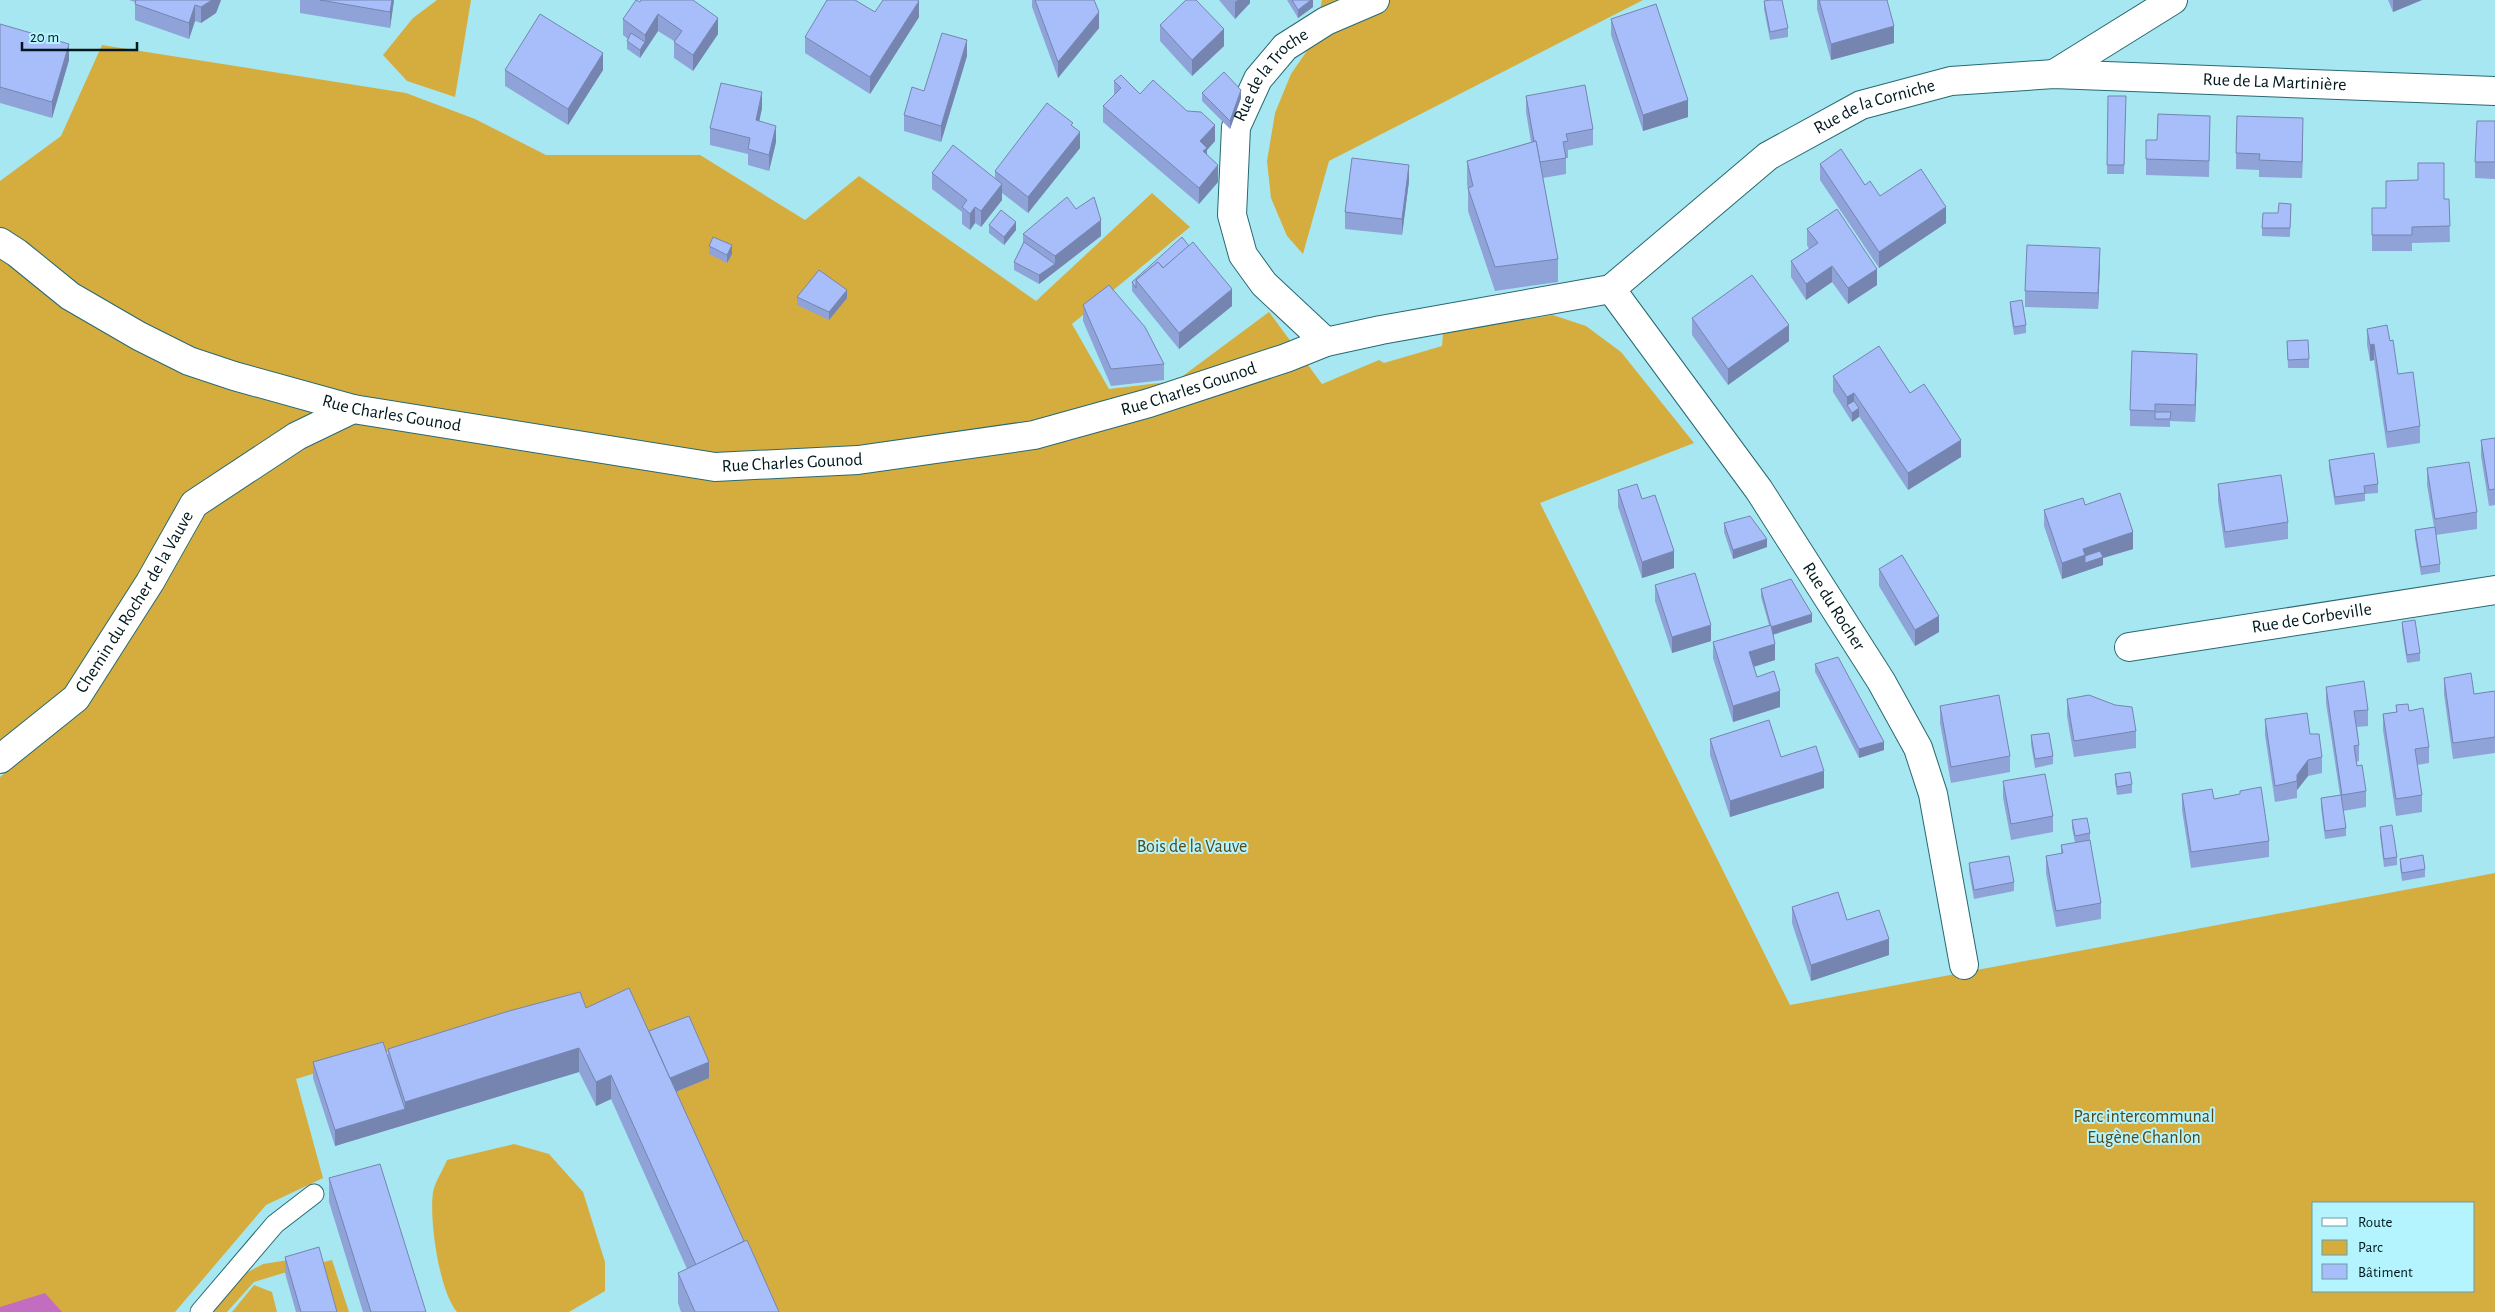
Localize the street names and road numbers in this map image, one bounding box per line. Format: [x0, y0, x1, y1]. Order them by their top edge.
street label: Rue de la Troche [1231, 26, 1312, 124]
street label: Rue de La Martinière [2202, 71, 2347, 94]
street label: Rue de la Corniche [1811, 77, 1937, 138]
street label: Rue Charles Gounod [1119, 359, 1259, 419]
street label: Rue Charles Gounod [320, 392, 462, 435]
street label: Rue Charles Gounod [721, 451, 863, 476]
street label: Chemin du Rocher de la Vauve [73, 508, 197, 696]
street label: Rue du Rocher [1799, 560, 1868, 654]
street label: Rue de Corbeville [2251, 600, 2373, 637]

